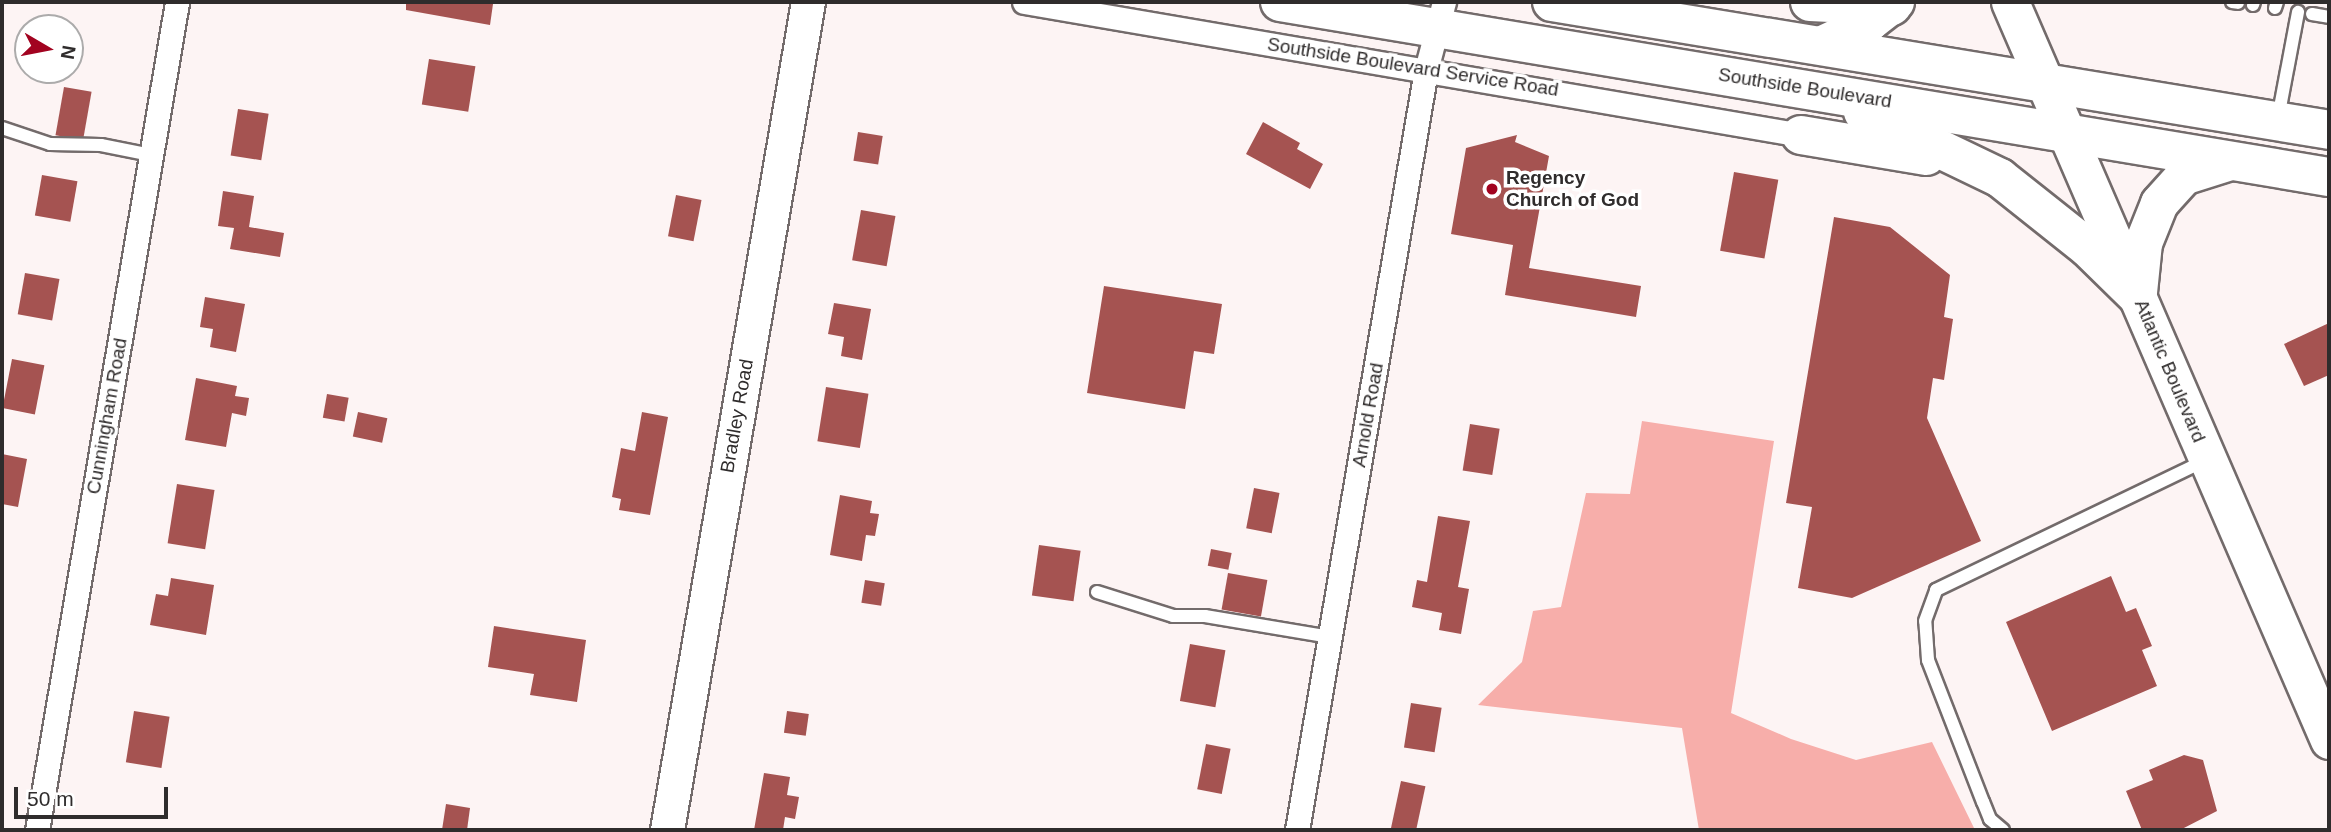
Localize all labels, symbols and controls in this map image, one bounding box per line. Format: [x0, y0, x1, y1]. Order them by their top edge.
north arrow [14, 14, 84, 84]
street label: Southside Boulevard Service Road [1266, 33, 1560, 101]
text: N [57, 44, 80, 61]
street label: Southside Boulevard [1717, 63, 1893, 113]
place label: Regency Church of God [1506, 167, 1639, 211]
marker: Regency Church of God [1484, 181, 1500, 197]
street label: Atlantic Boulevard [2130, 296, 2210, 446]
street label: Cunningham Road [82, 336, 132, 496]
street label: Bradley Road [716, 357, 758, 475]
street label: Arnold Road [1348, 361, 1388, 469]
scale bar [18, 772, 172, 816]
text: 50 m [27, 787, 74, 810]

